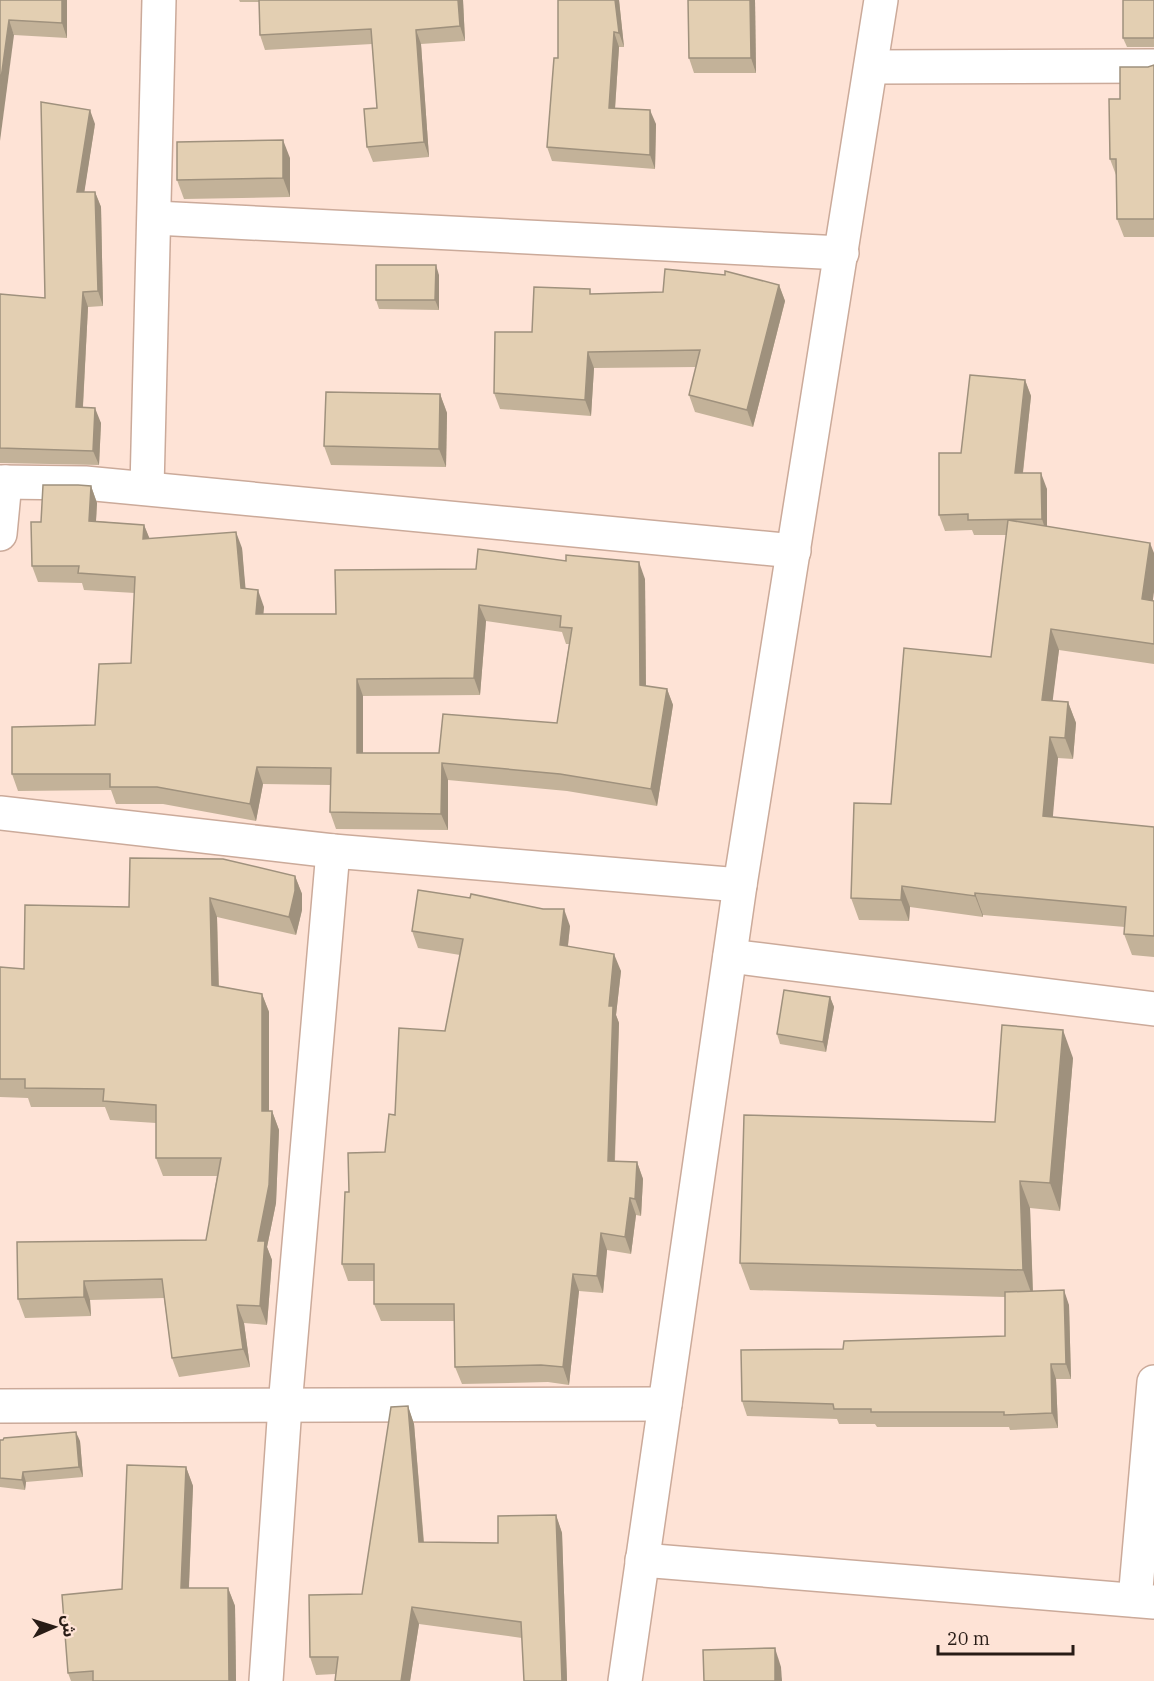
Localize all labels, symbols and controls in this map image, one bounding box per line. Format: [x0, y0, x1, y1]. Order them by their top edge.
north arrow [24, 1597, 84, 1657]
text: ش [58, 1615, 80, 1638]
scale bar [938, 1618, 1073, 1656]
text: 20 m [947, 1627, 990, 1650]

